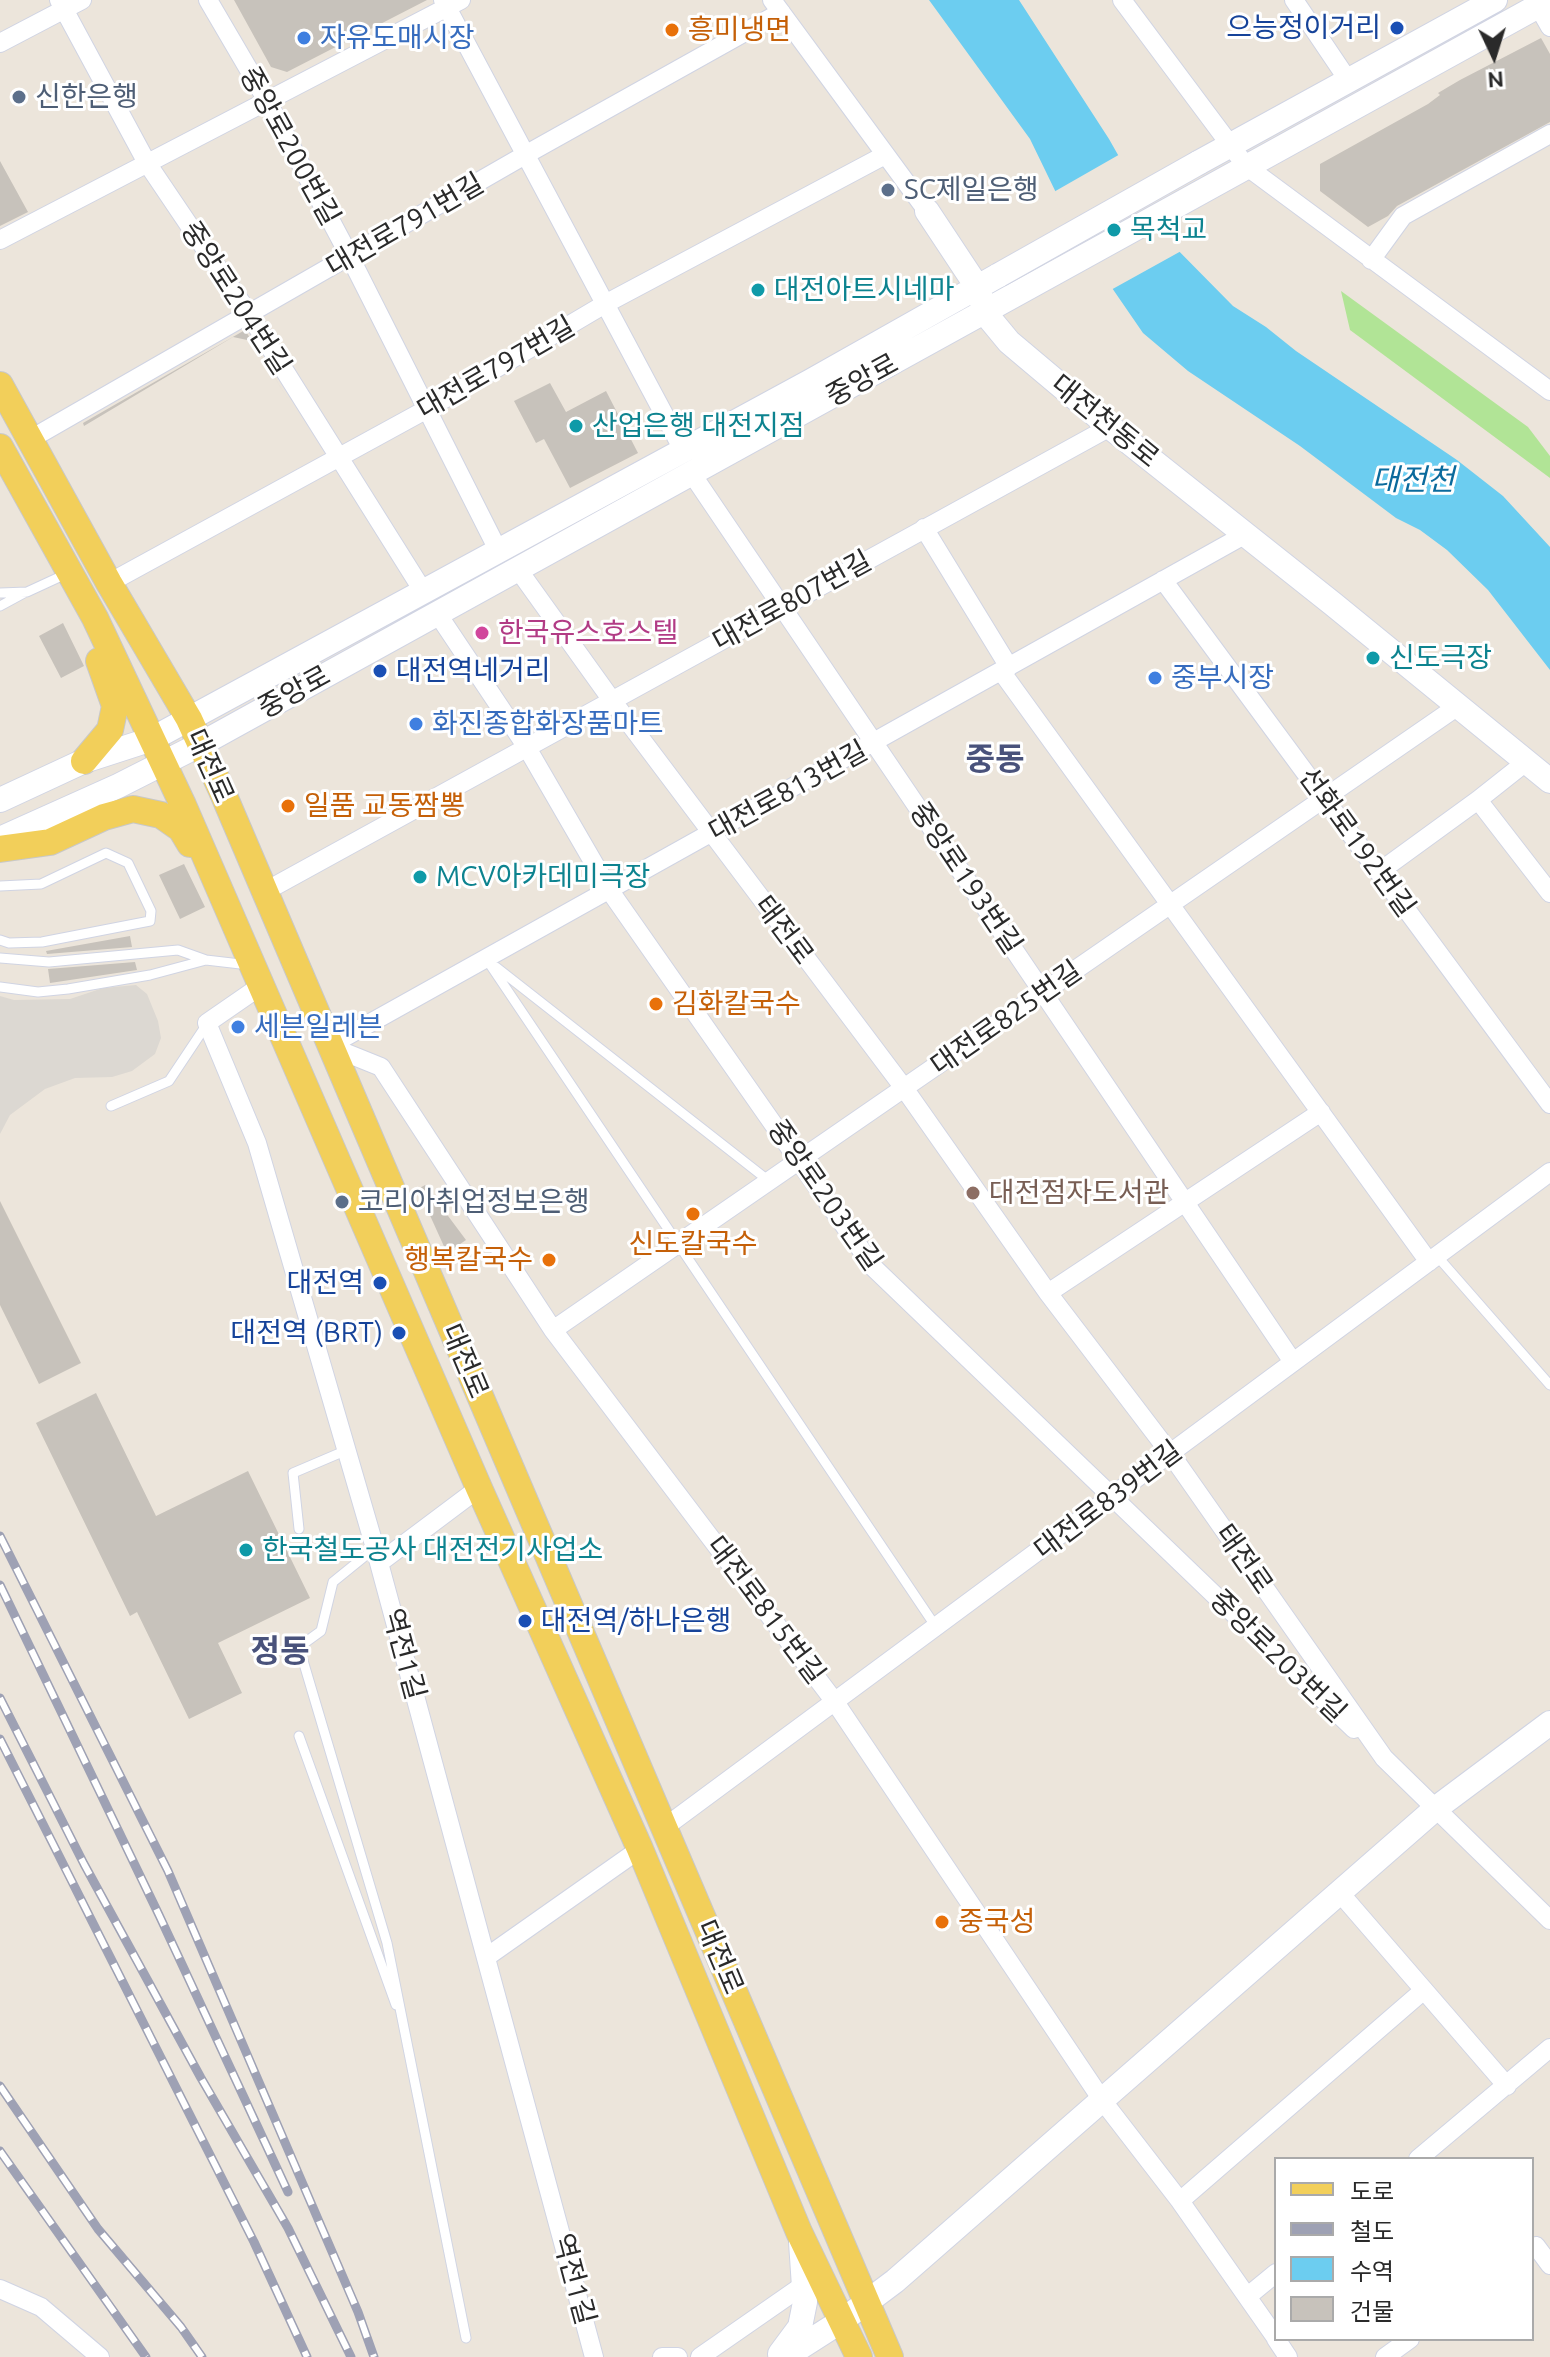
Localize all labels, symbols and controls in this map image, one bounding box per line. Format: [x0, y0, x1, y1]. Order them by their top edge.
place label: 으능정이거리 [1226, 11, 1381, 45]
place label: 흥미냉면 [688, 13, 791, 47]
north arrow [1454, 16, 1534, 96]
marker: 으능정이거리 [1388, 19, 1406, 37]
place label: 자유도매시장 [320, 21, 475, 55]
marker: 흥미냉면 [663, 21, 681, 39]
marker: 자유도매시장 [295, 29, 313, 47]
street label: 중앙로200번길 [233, 61, 347, 231]
text: N [1487, 67, 1505, 93]
place label: 신한은행 [35, 80, 138, 114]
marker: 신한은행 [10, 88, 28, 106]
street label: 대전로791번길 [320, 166, 490, 284]
place label: SC제일은행 [904, 173, 1039, 207]
marker: SC제일은행 [879, 181, 897, 199]
place label: 목척교 [1130, 213, 1207, 247]
street label: 중앙로204번길 [174, 215, 298, 381]
marker: 목척교 [1105, 221, 1123, 239]
place label: 대전아트시네마 [774, 273, 954, 307]
marker: 대전아트시네마 [749, 281, 767, 299]
street label: 대전로797번길 [411, 309, 581, 427]
street label: 중앙로 [820, 347, 904, 413]
street label: 대전천동로 [1044, 367, 1166, 475]
place label: 산업은행 대전지점 [592, 409, 804, 443]
marker: 산업은행 대전지점 [567, 417, 585, 435]
water label: 대전천 [1372, 462, 1454, 498]
street label: 대전로807번길 [707, 544, 877, 658]
place label: 한국유스호스텔 [498, 616, 678, 650]
marker: 한국유스호스텔 [473, 624, 491, 642]
place label: 신도극장 [1389, 641, 1492, 675]
marker: 신도극장 [1364, 649, 1382, 667]
place label: 대전역네거리 [396, 654, 551, 688]
street label: 중앙로 [252, 659, 336, 725]
place label: 중부시장 [1171, 661, 1274, 695]
marker: 대전역네거리 [371, 662, 389, 680]
marker: 중부시장 [1146, 669, 1164, 687]
place label: 화진종합화장품마트 [432, 707, 664, 741]
marker: 화진종합화장품마트 [407, 715, 425, 733]
street label: 대전로 [179, 724, 241, 808]
street label: 대전로813번길 [703, 734, 873, 848]
district label: 중동 [966, 740, 1024, 778]
street label: 선화로192번길 [1292, 761, 1422, 923]
place label: 일품 교동짬뽕 [304, 789, 465, 823]
street label: 중앙로193번길 [903, 796, 1029, 960]
marker: 일품 교동짬뽕 [279, 797, 297, 815]
place label: MCV아카데미극장 [436, 860, 650, 894]
marker: MCV아카데미극장 [411, 868, 429, 886]
street label: 태전로 [747, 889, 821, 971]
street label: 대전로825번길 [924, 954, 1088, 1082]
place label: 김화칼국수 [672, 987, 801, 1021]
marker: 김화칼국수 [647, 995, 665, 1013]
place label: 세븐일레븐 [254, 1010, 383, 1044]
marker: 세븐일레븐 [229, 1018, 247, 1036]
street label: 중앙로203번길 [761, 1113, 889, 1277]
place label: 대전점자도서관 [989, 1176, 1169, 1210]
marker: 대전점자도서관 [964, 1184, 982, 1202]
place label: 코리아취업정보은행 [358, 1185, 590, 1219]
marker: 코리아취업정보은행 [333, 1193, 351, 1211]
marker: 신도칼국수 [684, 1205, 702, 1223]
place label: 신도칼국수 [629, 1227, 757, 1261]
place label: 행복칼국수 [404, 1243, 533, 1277]
marker: 행복칼국수 [540, 1251, 558, 1269]
place label: 대전역 [287, 1266, 364, 1300]
marker: 대전역 [371, 1274, 389, 1292]
place label: 대전역 (BRT) [231, 1316, 383, 1350]
street label: 대전로 [434, 1319, 496, 1403]
marker: 대전역 (BRT) [390, 1324, 408, 1342]
street label: 대전로839번길 [1028, 1434, 1188, 1566]
street label: 태전로 [1208, 1518, 1280, 1600]
street label: 대전로815번길 [700, 1530, 832, 1690]
place label: 한국철도공사 대전전기사업소 [262, 1533, 603, 1567]
marker: 한국철도공사 대전전기사업소 [237, 1541, 255, 1559]
street label: 중앙로203번길 [1203, 1583, 1353, 1729]
place label: 대전역/하나은행 [541, 1604, 732, 1638]
street label: 역전1길 [376, 1605, 432, 1703]
marker: 대전역/하나은행 [516, 1612, 534, 1630]
district label: 정동 [251, 1632, 309, 1670]
place label: 중국성 [958, 1905, 1035, 1939]
marker: 중국성 [933, 1913, 951, 1931]
street label: 대전로 [689, 1915, 751, 1999]
legend [1274, 2157, 1534, 2341]
text: 도로 [1350, 2178, 1394, 2205]
text: 철도 [1350, 2218, 1394, 2245]
street label: 역전1길 [546, 2230, 602, 2328]
text: 수역 [1350, 2258, 1394, 2285]
text: 건물 [1350, 2298, 1394, 2325]

